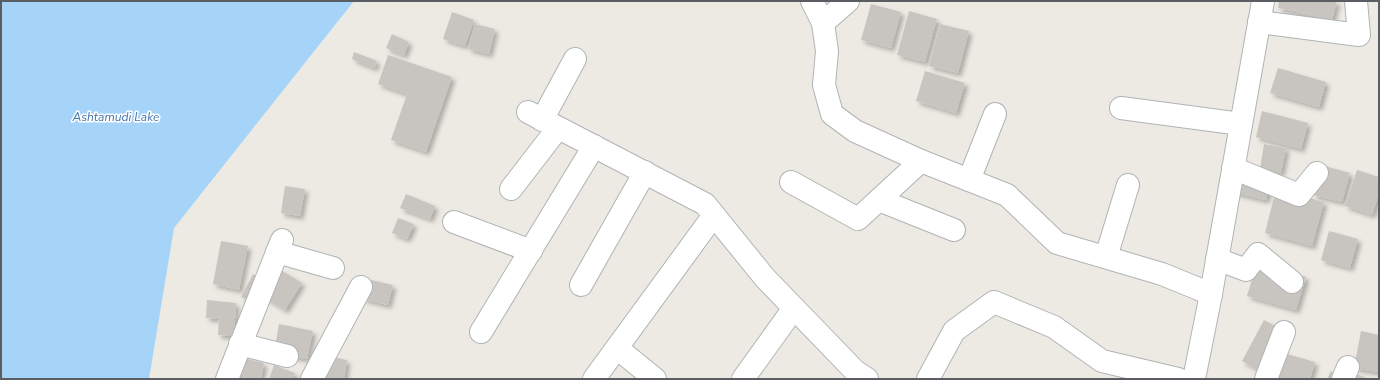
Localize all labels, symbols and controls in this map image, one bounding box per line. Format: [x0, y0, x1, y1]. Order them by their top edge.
water label: Ashtamudi Lake [72, 109, 160, 125]

